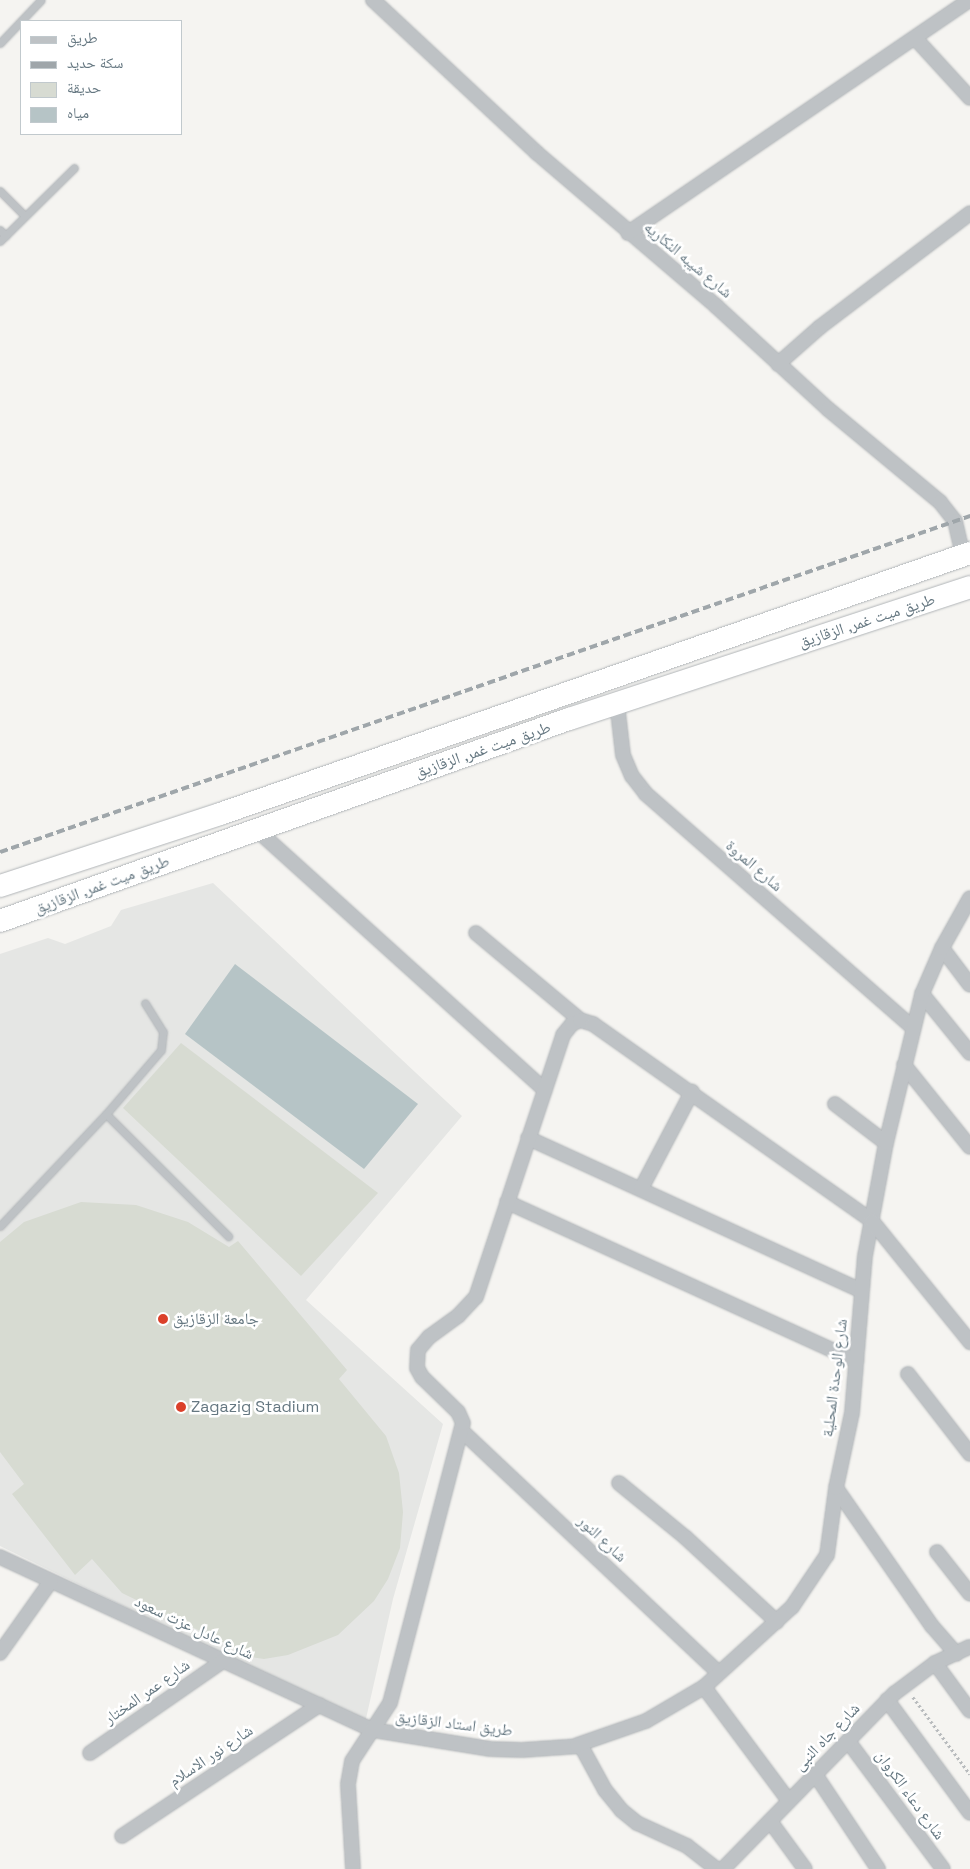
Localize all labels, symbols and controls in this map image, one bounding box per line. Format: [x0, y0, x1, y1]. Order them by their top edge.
legend [20, 20, 182, 135]
text: طريق [67, 28, 98, 47]
text: سكة حديد [67, 53, 123, 72]
text: حديقة [67, 78, 101, 97]
text: مياه [67, 103, 89, 122]
street label: شارع شيبه النكاريه [640, 218, 736, 302]
street label: طريق ميت غمر, الزقازيق [796, 590, 938, 652]
street label: طريق ميت غمر, الزقازيق [412, 718, 554, 782]
street label: شارع المروة [722, 836, 786, 896]
street label: طريق ميت غمر, الزقازيق [32, 852, 172, 918]
place label: جامعة الزقازيق [173, 1309, 259, 1329]
marker: جامعة الزقازيق [157, 1313, 169, 1325]
street label: شارع الوحدة المحلية [818, 1318, 852, 1438]
place label: Zagazig Stadium [191, 1397, 319, 1417]
marker: Zagazig Stadium [175, 1401, 187, 1413]
street label: شارع النور [573, 1511, 631, 1567]
street label: شارع عادل عزت سعود [131, 1592, 257, 1664]
street label: شارع عمر المختار [100, 1655, 194, 1729]
street label: شارع جاه النبى [790, 1699, 864, 1775]
street label: طريق استاد الزقازيق [394, 1707, 514, 1741]
street label: شارع نور الاسلام [165, 1721, 257, 1791]
street label: شارع دعاء الكروان [871, 1746, 949, 1844]

